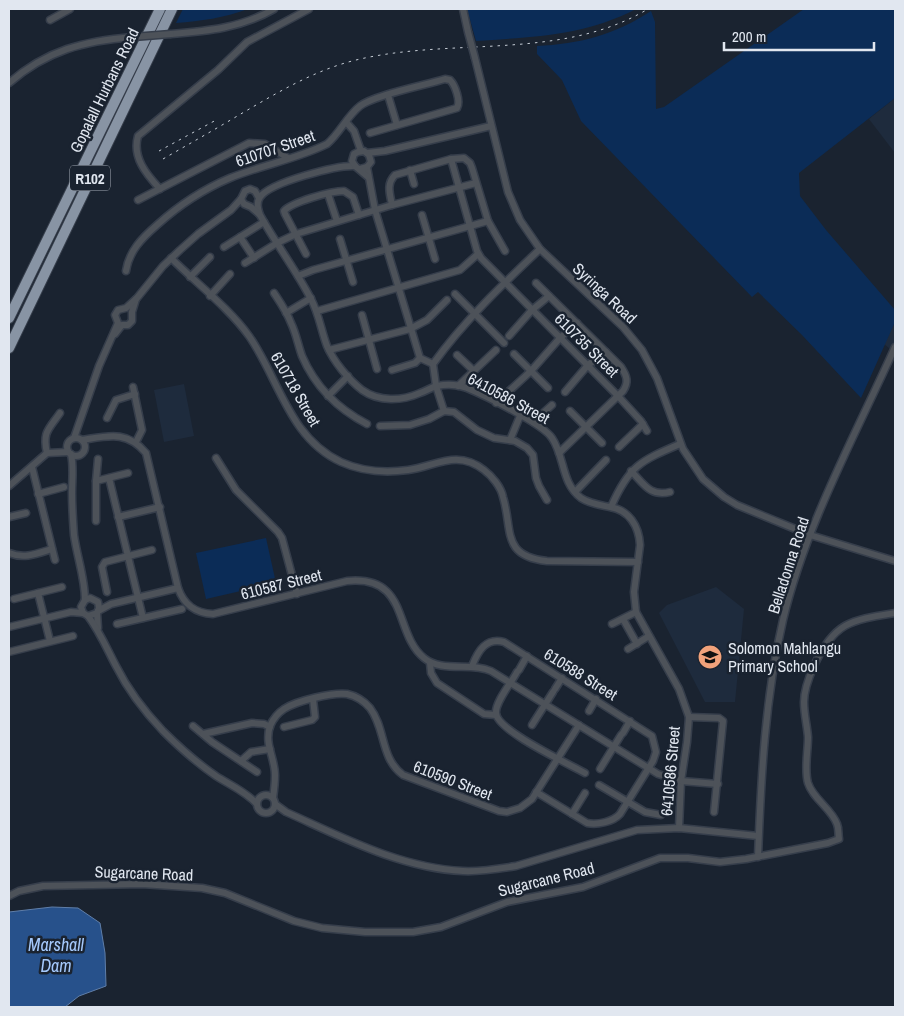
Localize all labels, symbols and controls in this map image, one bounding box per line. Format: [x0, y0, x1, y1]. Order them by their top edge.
scale bar [724, 20, 874, 52]
street label: Gopalall Hurbans Road [64, 24, 144, 156]
text: 200 m [732, 26, 766, 47]
street label: 610707 Street [232, 124, 318, 172]
road number: R102 [70, 166, 110, 190]
street label: Syringa Road [568, 258, 642, 328]
street label: 610735 Street [550, 308, 624, 382]
street label: 610718 Street [266, 348, 326, 430]
street label: 6410586 Street [464, 367, 554, 429]
street label: Belladonna Road [762, 514, 814, 616]
street label: 610587 Street [238, 563, 324, 605]
place label: Solomon Mahlangu Primary School [728, 637, 841, 677]
street label: 610588 Street [540, 643, 622, 705]
school or university icon: Solomon Mahlangu Primary School [697, 644, 723, 670]
street label: 6410586 Street [655, 725, 685, 817]
street label: 610590 Street [411, 755, 496, 805]
street label: Sugarcane Road [496, 856, 596, 902]
street label: Sugarcane Road [94, 860, 194, 886]
water label: Marshall Dam [28, 932, 85, 978]

